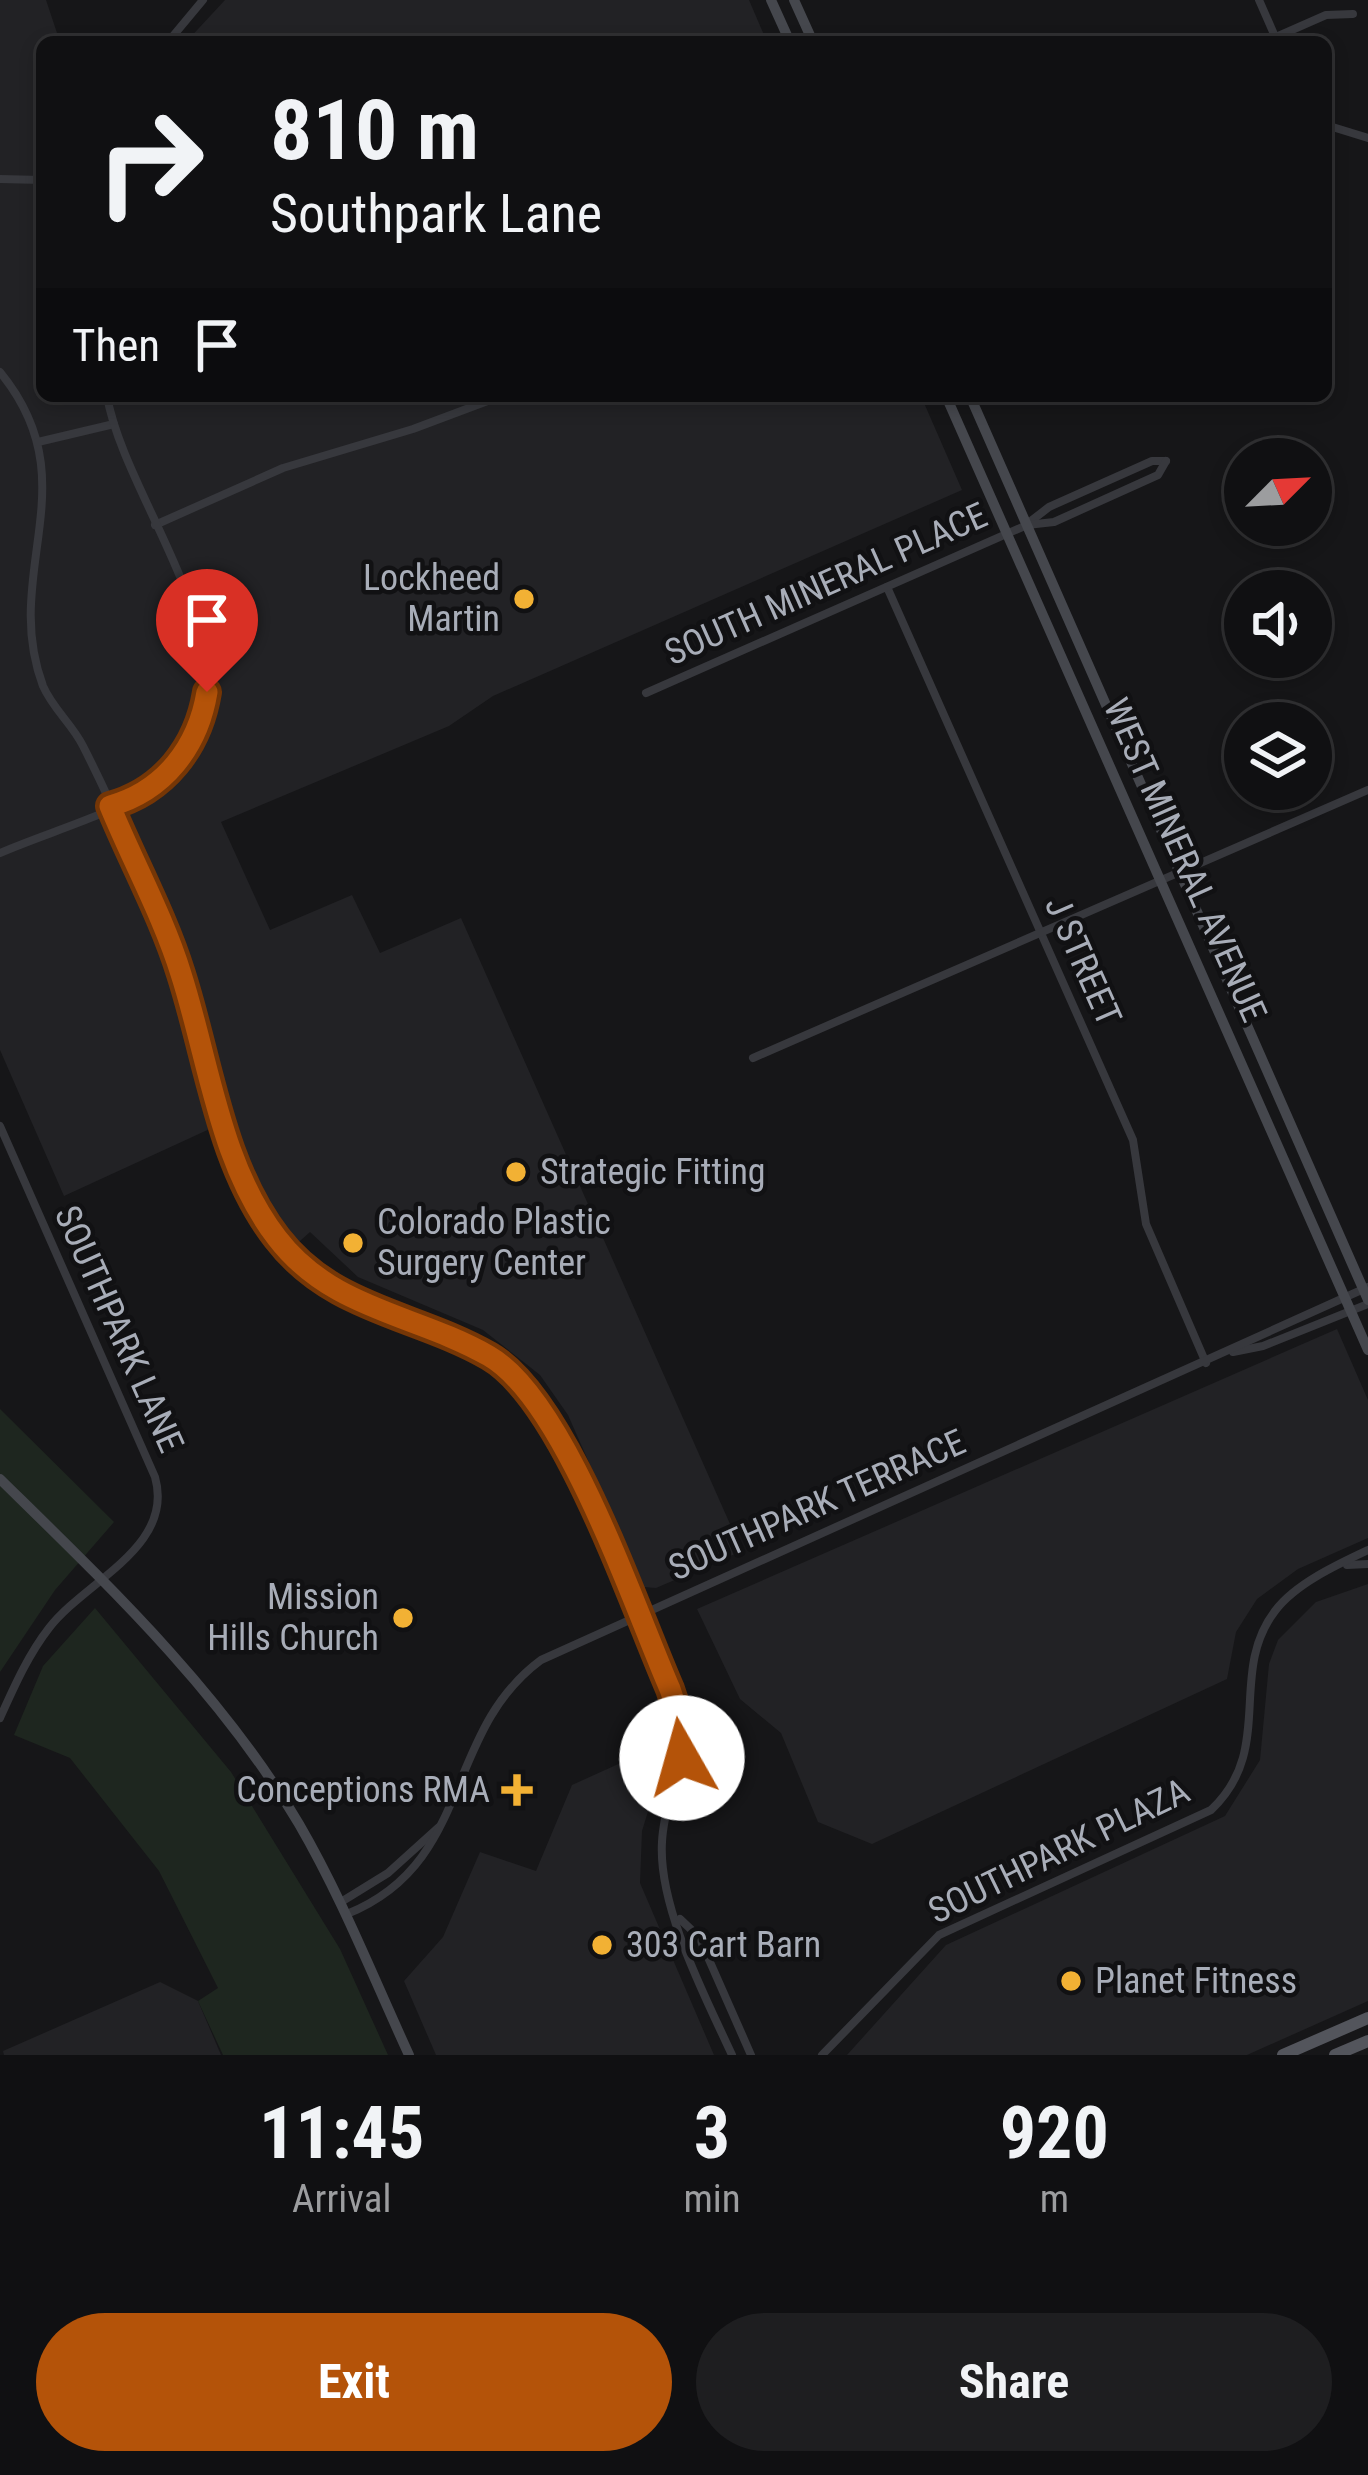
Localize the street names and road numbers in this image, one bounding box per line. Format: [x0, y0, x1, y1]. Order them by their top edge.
street label: SOUTH MINERAL PLACE [659, 494, 993, 674]
street label: WEST MINERAL AVENUE [1095, 692, 1275, 1028]
street label: J STREET [1036, 890, 1130, 1032]
street label: SOUTHPARK LANE [46, 1199, 192, 1459]
street label: SOUTHPARK TERRACE [662, 1421, 972, 1589]
street label: SOUTHPARK PLAZA [922, 1770, 1196, 1932]

